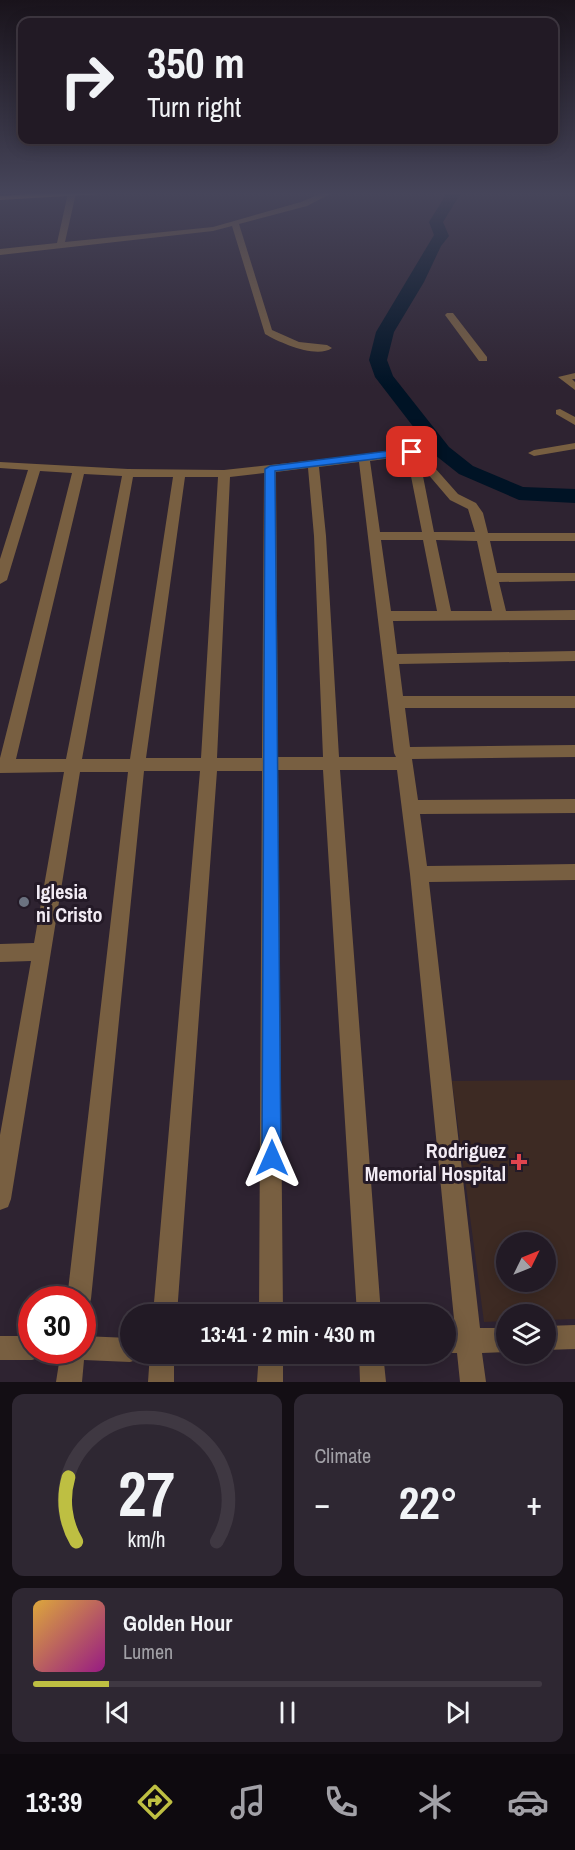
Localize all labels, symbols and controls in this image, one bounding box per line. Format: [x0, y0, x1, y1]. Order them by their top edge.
text: 350 m [147, 35, 245, 91]
icon: right [48, 42, 126, 120]
text: Turn right [147, 89, 241, 125]
pin [386, 426, 437, 477]
icon: arrive [395, 435, 428, 468]
place label: Iglesia ni Cristo [36, 878, 103, 928]
marker: Iglesia ni Cristo [17, 895, 31, 909]
position arrow [240, 1126, 304, 1190]
place label: Rodriguez Memorial Hospital [365, 1137, 506, 1187]
marker: Rodriguez Memorial Hospital [510, 1153, 528, 1171]
north arrow [496, 1232, 556, 1292]
map controls [496, 1232, 556, 1364]
speed limit sign: 30 [18, 1286, 96, 1364]
button: layers [496, 1304, 556, 1364]
text: 13:41 · 2 min · 430 m [201, 1319, 375, 1349]
text: Climate [315, 1442, 371, 1469]
text: 27 [118, 1451, 175, 1535]
text: 22° [399, 1472, 458, 1533]
text: − [315, 1481, 330, 1525]
text: + [526, 1481, 542, 1525]
text: km/h [128, 1525, 166, 1554]
text: Golden Hour [123, 1608, 232, 1638]
text: Lumen [123, 1638, 173, 1665]
icon: previous [101, 1696, 134, 1729]
icon: pause [271, 1696, 304, 1729]
icon: next [441, 1696, 474, 1729]
icon: directions [134, 1781, 176, 1823]
icon: music [227, 1781, 269, 1823]
icon: phone [320, 1781, 362, 1823]
icon: climate [414, 1781, 456, 1823]
icon: car [507, 1781, 549, 1823]
text: 13:39 [26, 1784, 82, 1820]

